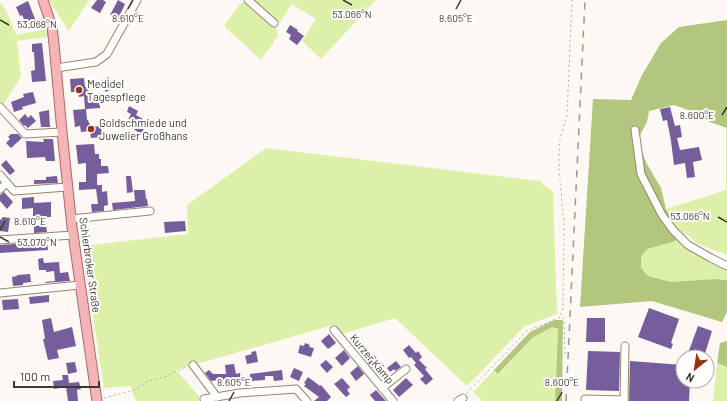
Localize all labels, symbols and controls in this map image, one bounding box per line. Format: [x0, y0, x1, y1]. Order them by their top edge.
text: 53.066°N [332, 8, 372, 20]
text: 8.610°E [112, 12, 144, 24]
text: 8.605°E [439, 12, 473, 24]
text: 53.068°N [17, 18, 57, 30]
place label: Medidel Tagespflege [87, 77, 146, 103]
marker: Medidel Tagespflege [74, 85, 84, 95]
text: 8.600°E [680, 109, 714, 121]
place label: Goldschmiede und Juwelier Großhans [99, 116, 188, 142]
marker: Goldschmiede und Juwelier Großhans [86, 124, 96, 134]
text: 53.066°N [670, 210, 710, 222]
text: 8.610°E [14, 215, 46, 227]
street label: Schierbroker Straße [77, 216, 104, 314]
text: 53.070°N [17, 236, 57, 248]
street label: Kurzer Kamp [348, 331, 397, 386]
north arrow [675, 349, 715, 389]
scale bar [14, 363, 99, 389]
text: 100 m [20, 369, 50, 383]
text: N [683, 371, 696, 386]
text: 8.605°E [217, 376, 251, 388]
text: 8.600°E [545, 376, 579, 388]

